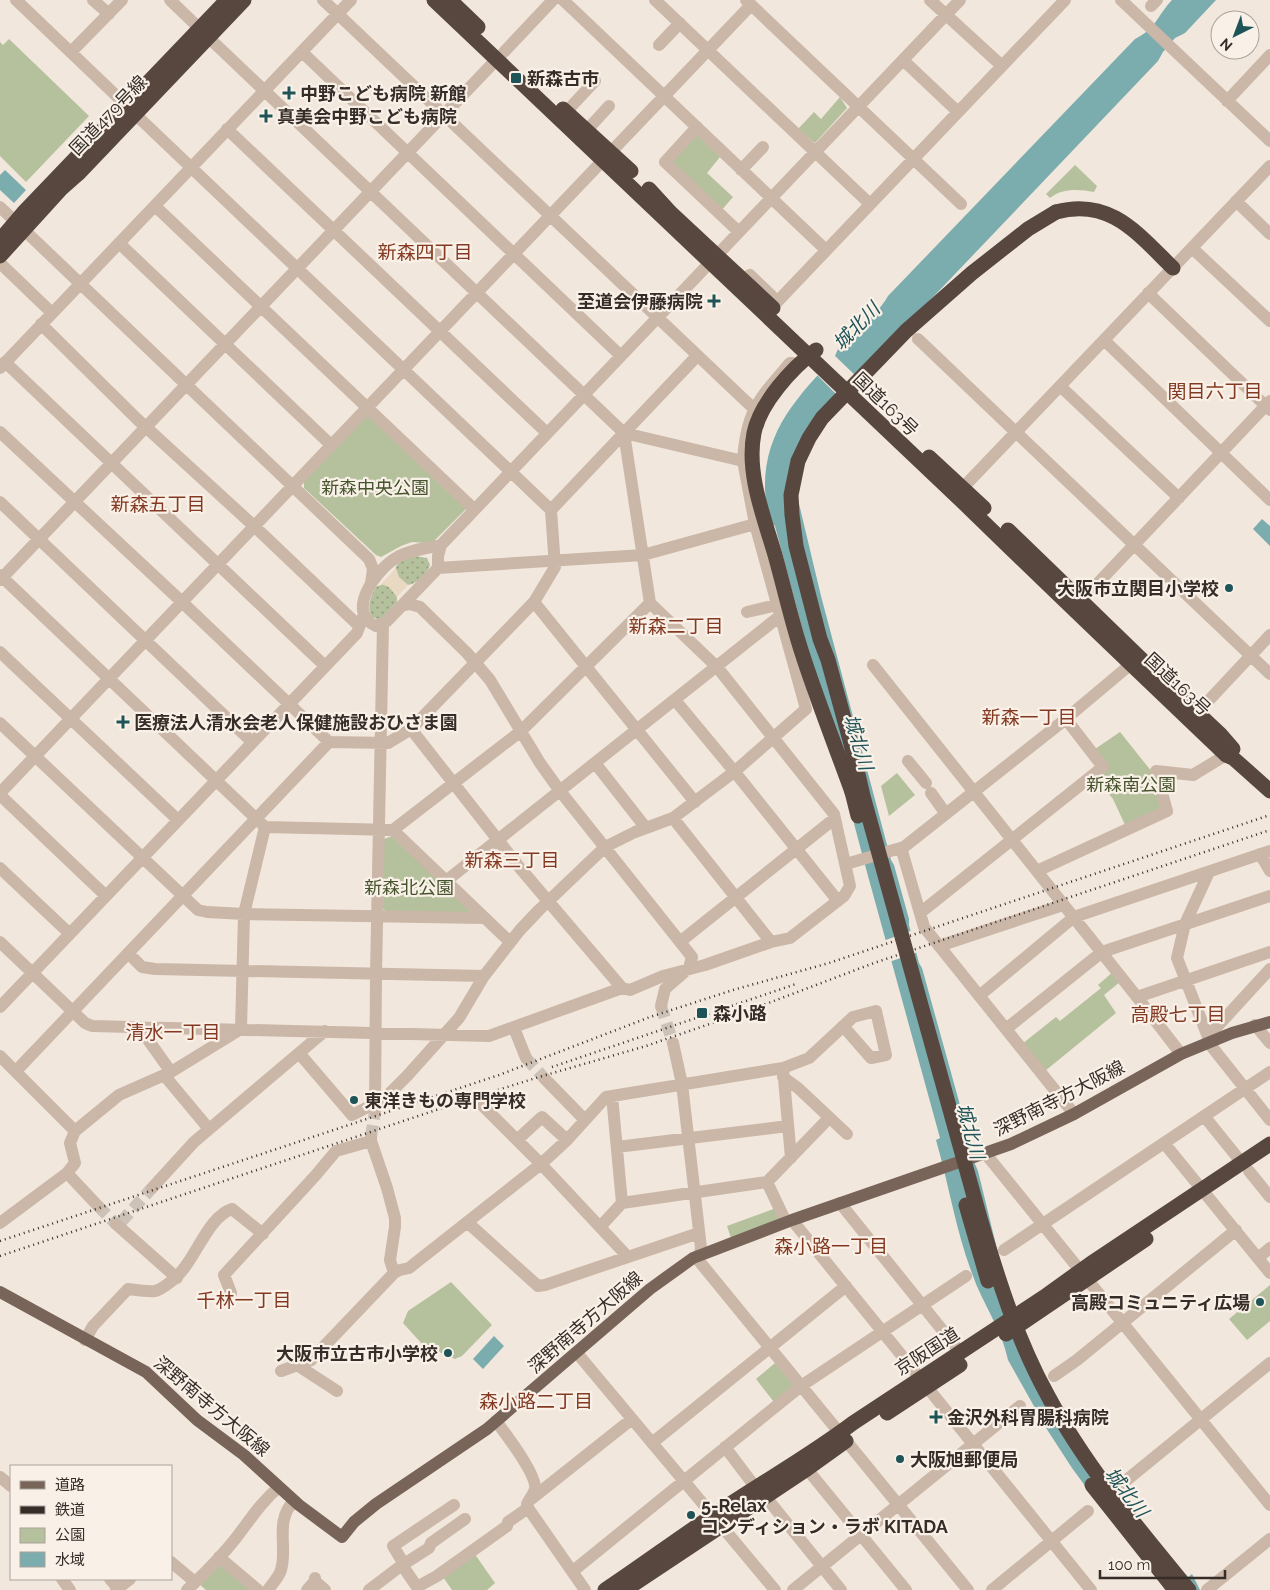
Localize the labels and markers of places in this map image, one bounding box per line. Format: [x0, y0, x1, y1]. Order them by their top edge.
place label: 新森古市 [527, 68, 599, 89]
marker: 新森古市 [509, 71, 523, 85]
place label: 中野こども病院 新館 [300, 83, 466, 104]
marker: 中野こども病院 新館 [282, 86, 296, 100]
place label: 真美会中野こども病院 [277, 106, 457, 127]
marker: 真美会中野こども病院 [259, 109, 273, 123]
place label: 至道会伊藤病院 [577, 291, 703, 312]
marker: 至道会伊藤病院 [707, 294, 721, 308]
place label: 大阪市立関目小学校 [1057, 578, 1219, 599]
marker: 大阪市立関目小学校 [1223, 582, 1235, 594]
place label: 医療法人清水会老人保健施設おひさま園 [134, 712, 458, 733]
marker: 医療法人清水会老人保健施設おひさま園 [116, 715, 130, 729]
place label: 森小路 [713, 1003, 767, 1024]
marker: 森小路 [695, 1006, 709, 1020]
place label: 東洋きもの専門学校 [364, 1090, 526, 1111]
marker: 東洋きもの専門学校 [348, 1094, 360, 1106]
place label: 高殿コミュニティ広場 [1071, 1292, 1250, 1313]
marker: 高殿コミュニティ広場 [1254, 1296, 1266, 1308]
place label: 大阪市立古市小学校 [276, 1343, 438, 1364]
marker: 大阪市立古市小学校 [442, 1347, 454, 1359]
place label: 金沢外科胃腸科病院 [947, 1407, 1109, 1428]
marker: 金沢外科胃腸科病院 [929, 1410, 943, 1424]
place label: 大阪旭郵便局 [910, 1449, 1018, 1470]
marker: 大阪旭郵便局 [894, 1453, 906, 1465]
place label: 5-Relax コンディション・ラボ KITADA [701, 1495, 949, 1537]
marker: 5-Relax コンディション・ラボ KITADA [685, 1509, 697, 1521]

